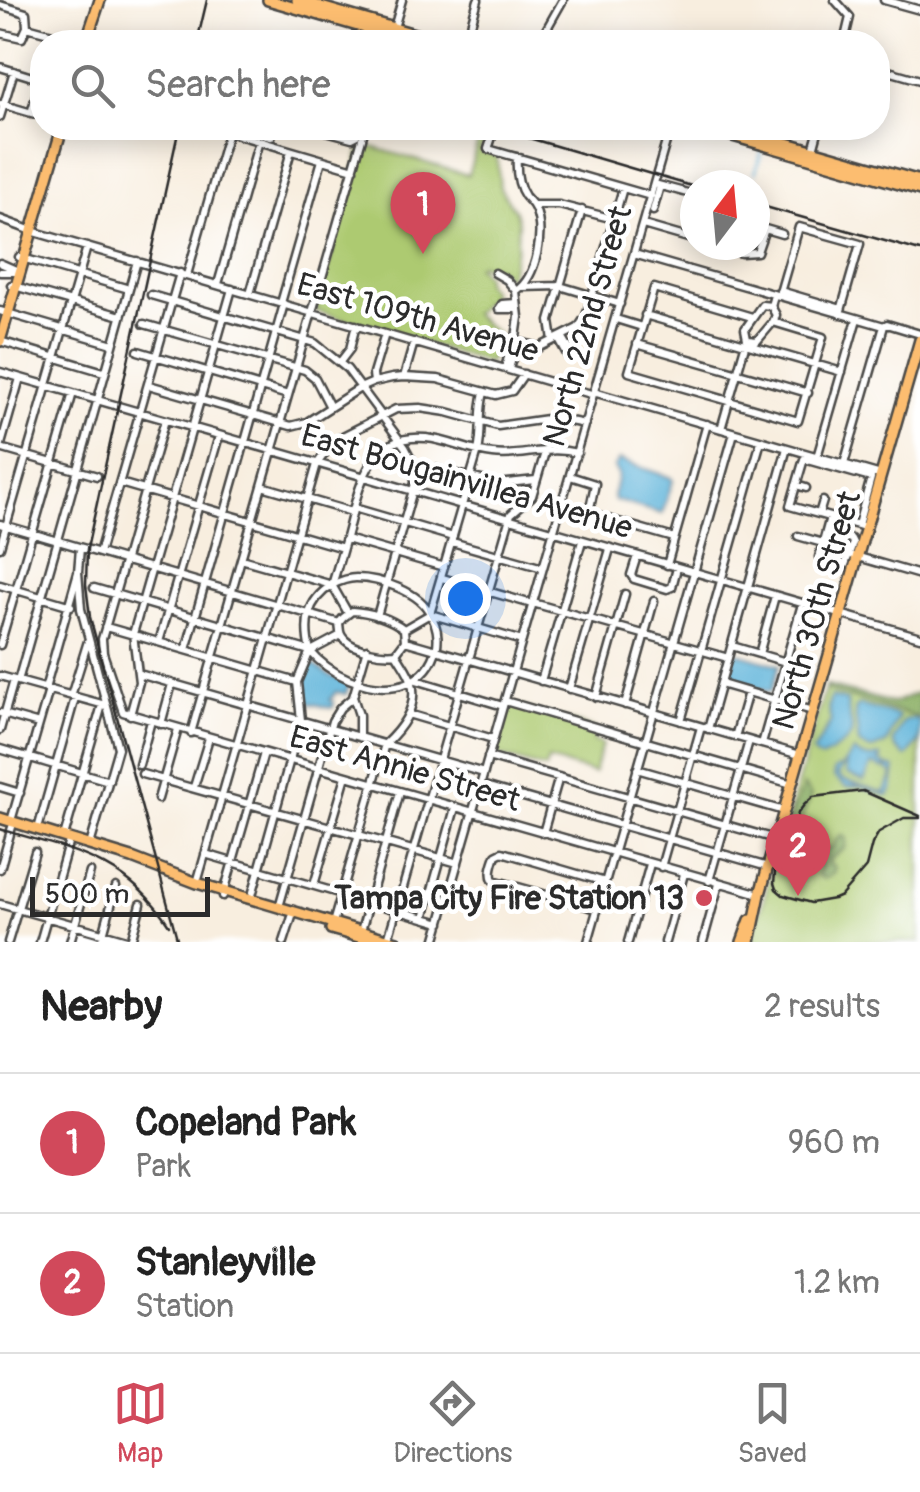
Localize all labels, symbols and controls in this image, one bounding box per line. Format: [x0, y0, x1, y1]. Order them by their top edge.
search box [30, 30, 890, 140]
icon: search [65, 58, 120, 113]
text: Search here [145, 61, 331, 109]
north arrow [680, 170, 770, 260]
pin: 1 [390, 172, 456, 254]
street label: North 22nd Street [535, 201, 641, 451]
street label: East 109th Avenue [292, 264, 543, 372]
street label: East Bougainvillea Avenue [296, 415, 637, 548]
street label: North 30th Street [764, 486, 870, 734]
your location [440, 573, 491, 624]
street label: East Annie Street [285, 717, 525, 821]
pin: 2 [766, 814, 830, 896]
scale bar [30, 872, 210, 916]
text: 500 m [45, 877, 129, 912]
place label: Tampa City Fire Station 13 [333, 879, 684, 919]
marker: Tampa City Fire Station 13 [693, 887, 715, 909]
text: Nearby [40, 981, 162, 1033]
text: 2 results [764, 987, 880, 1027]
text: Copeland Park [135, 1099, 356, 1147]
text: 1 [66, 1123, 79, 1163]
text: 960 m [788, 1123, 880, 1163]
text: Park [135, 1147, 191, 1187]
text: Stanleyville [135, 1239, 315, 1287]
text: 2 [64, 1263, 81, 1303]
text: 1.2 km [794, 1263, 880, 1303]
text: Station [135, 1287, 234, 1327]
tab: Map [113, 1376, 168, 1471]
tab: Directions [393, 1376, 512, 1471]
tab: Saved [738, 1376, 807, 1471]

